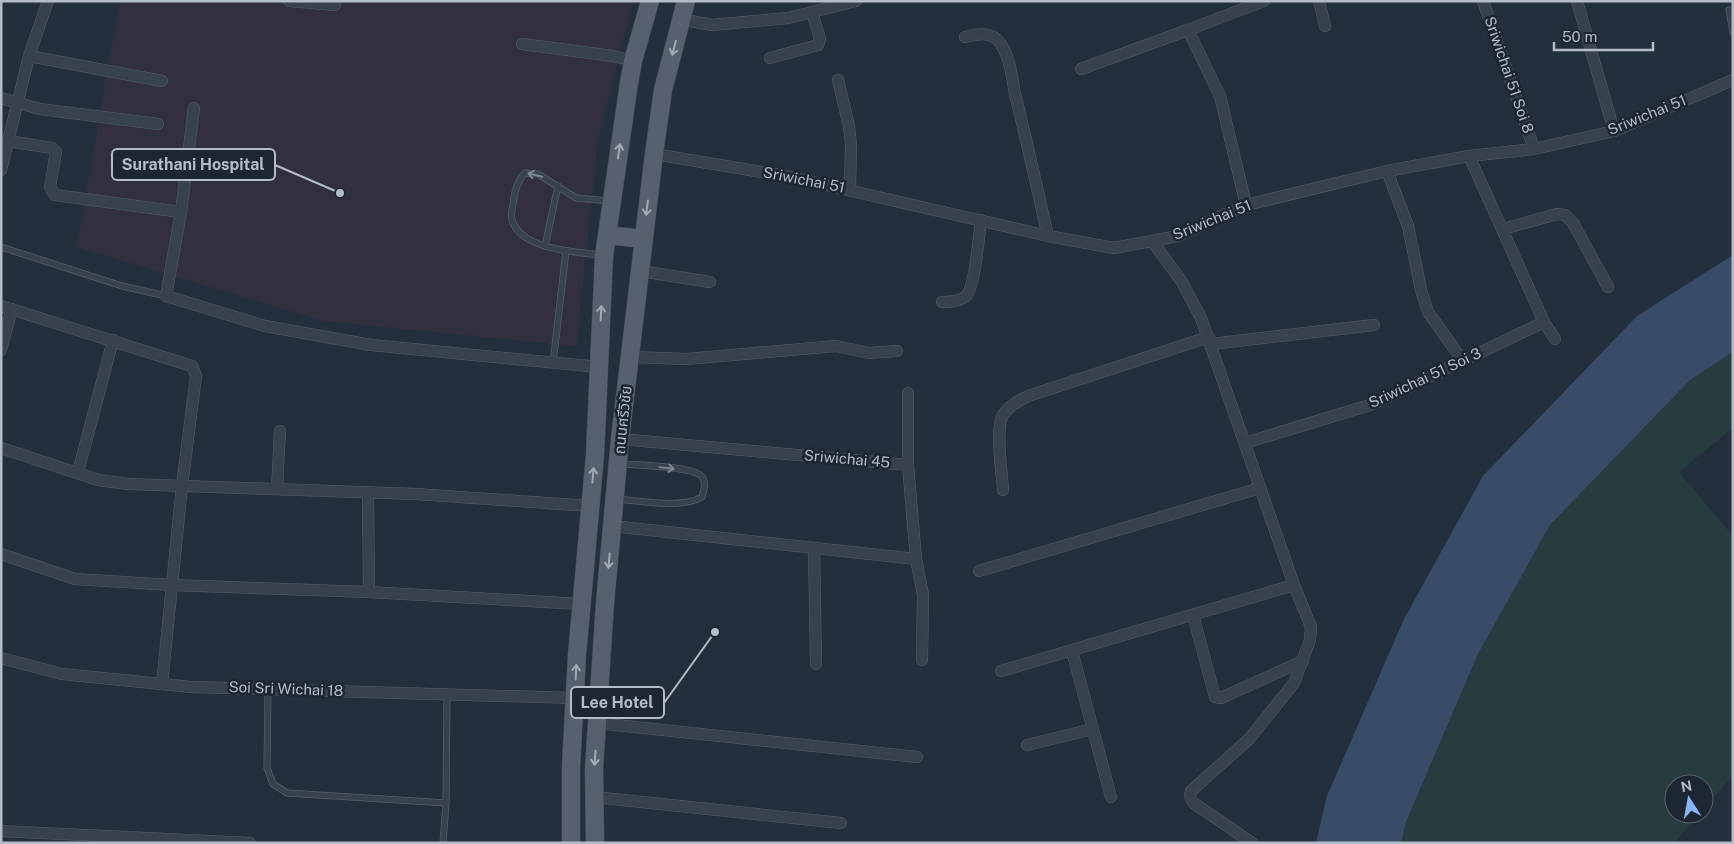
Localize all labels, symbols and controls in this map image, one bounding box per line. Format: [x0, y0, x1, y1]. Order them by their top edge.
street label: Sriwichai 51 Soi 8 [1482, 14, 1537, 135]
scale bar [1554, 20, 1653, 52]
text: 50 m [1562, 28, 1597, 45]
one-way arrow [669, 40, 678, 56]
street label: Sriwichai 51 [1605, 91, 1689, 138]
one-way arrow [614, 144, 624, 160]
callout: Surathani Hospital [112, 149, 275, 180]
text: Surathani Hospital [121, 155, 265, 174]
street label: Sriwichai 51 [762, 163, 847, 196]
one-way arrow [527, 170, 543, 179]
street label: Sriwichai 51 [1170, 196, 1254, 243]
one-way arrow [642, 200, 652, 216]
one-way arrow [597, 305, 606, 321]
street label: Sriwichai 51 Soi 3 [1366, 344, 1484, 411]
street label: ถนนศรีวิชัย [610, 385, 635, 455]
street label: Sriwichai 45 [803, 446, 891, 471]
one-way arrow [658, 463, 674, 473]
one-way arrow [588, 467, 598, 483]
one-way arrow [604, 553, 613, 569]
one-way arrow [571, 664, 580, 680]
street label: Soi Sri Wichai 18 [228, 678, 344, 699]
callout: Lee Hotel [571, 687, 664, 718]
text: Lee Hotel [580, 693, 654, 712]
one-way arrow [590, 750, 599, 766]
north arrow [1664, 774, 1714, 824]
text: N [1680, 777, 1693, 795]

